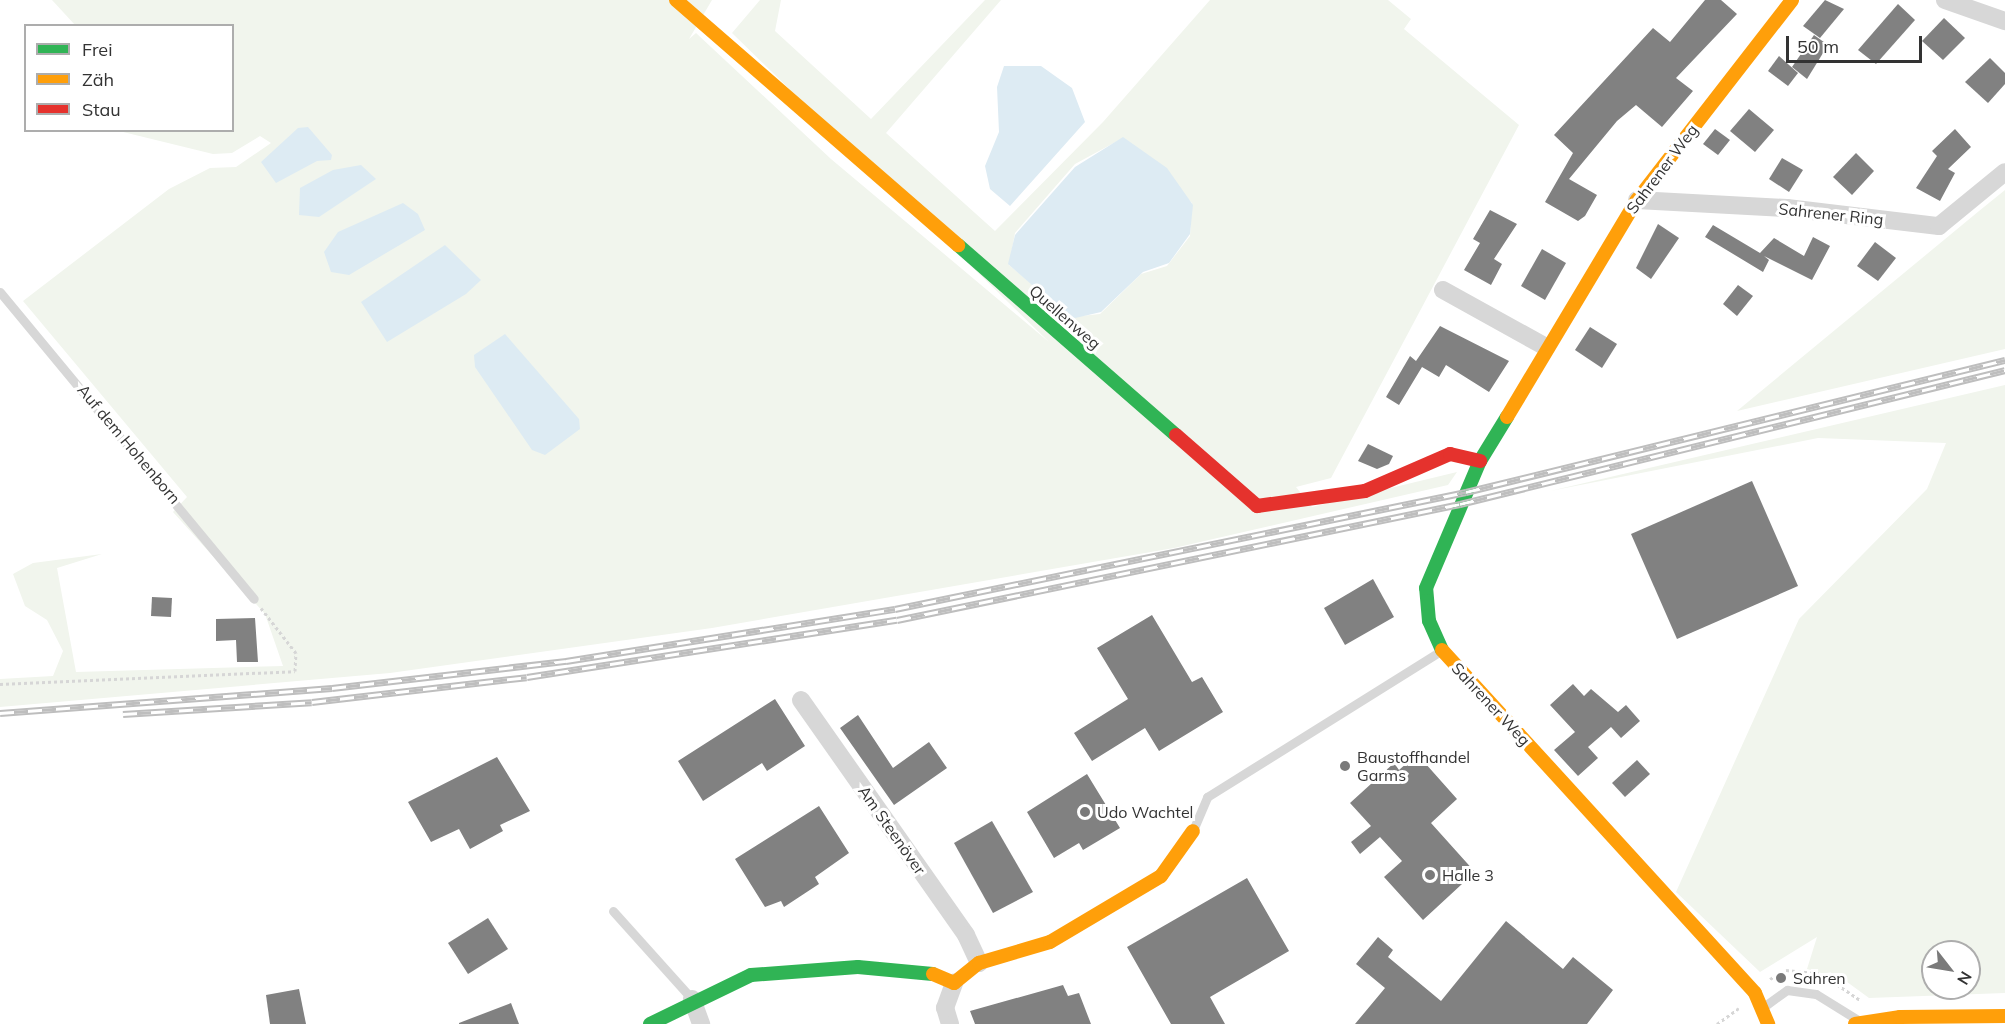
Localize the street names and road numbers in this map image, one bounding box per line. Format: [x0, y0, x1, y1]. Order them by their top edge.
street label: Sahrener Weg [1622, 121, 1702, 217]
street label: Sahrener Ring [1778, 199, 1884, 229]
street label: Quellenweg [1025, 281, 1105, 353]
street label: Auf dem Hohenborn [73, 380, 185, 508]
street label: Sahrener Weg [1448, 658, 1534, 750]
street label: Am Steenöver [854, 782, 930, 878]

